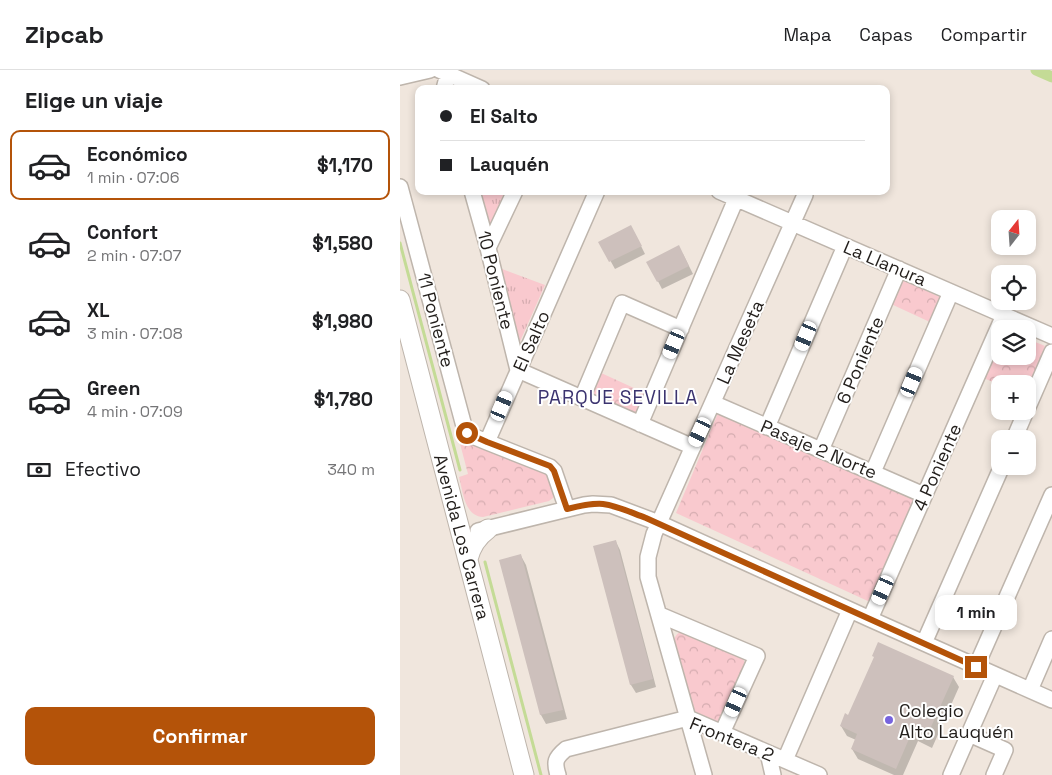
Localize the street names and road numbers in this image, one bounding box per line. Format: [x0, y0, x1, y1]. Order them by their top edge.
street label: 10 Poniente [473, 228, 519, 332]
street label: La Llanura [840, 235, 930, 291]
street label: 11 Poniente [412, 270, 460, 370]
street label: La Meseta [711, 296, 769, 388]
street label: El Salto [507, 307, 555, 375]
street label: 6 Poniente [831, 313, 889, 407]
street label: Pasaje 2 Norte [757, 414, 881, 484]
street label: 4 Poniente [908, 420, 966, 514]
street label: Avenida Los Carrera [429, 452, 495, 622]
street label: Frontera 2 [686, 712, 778, 766]

